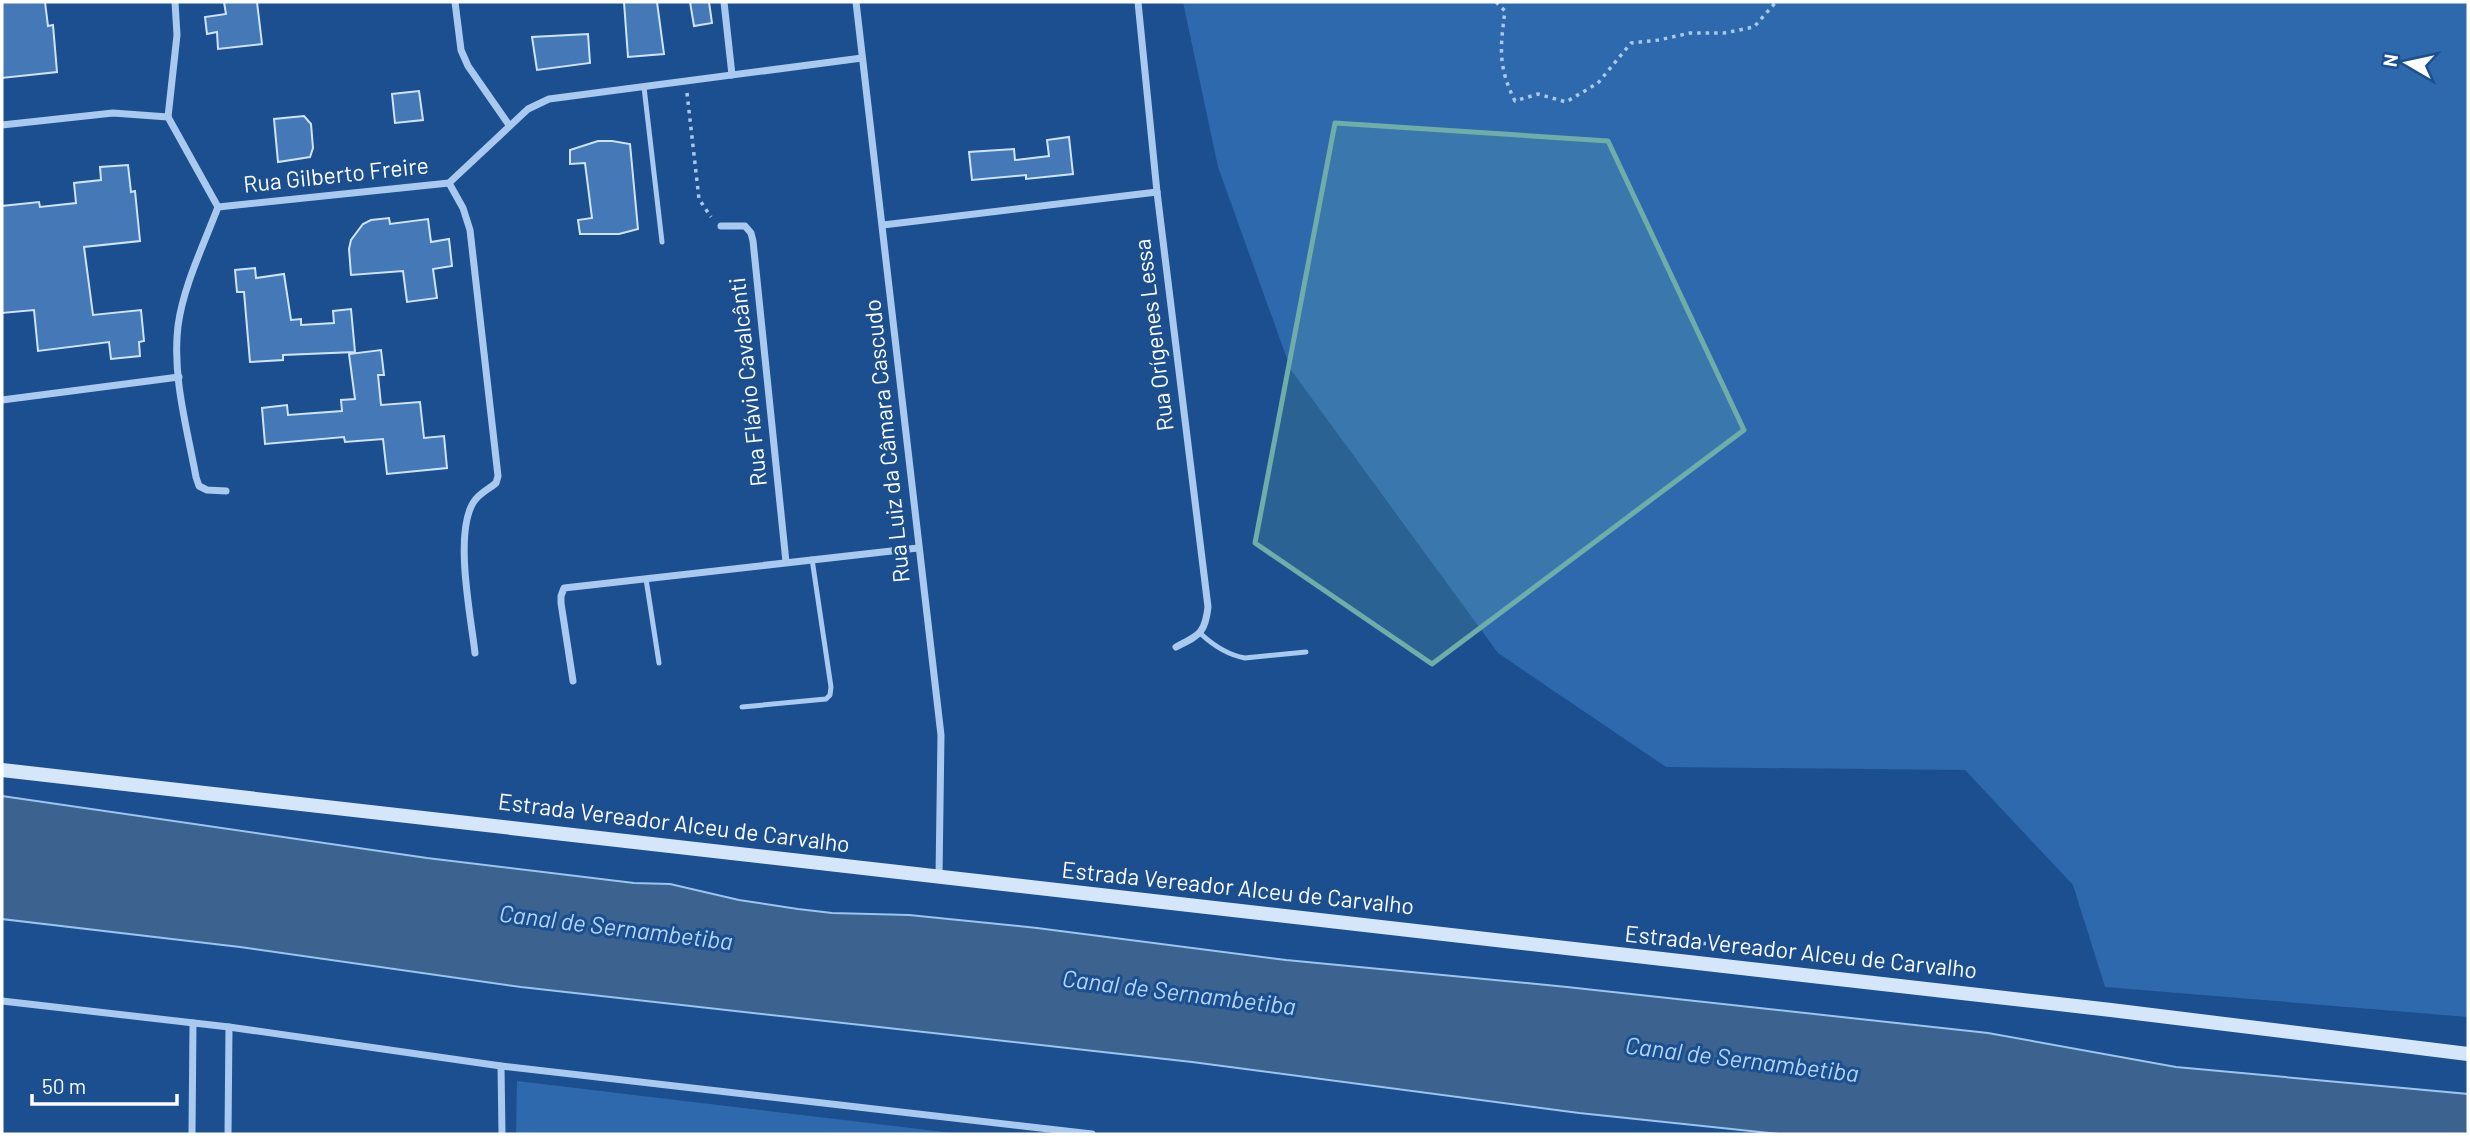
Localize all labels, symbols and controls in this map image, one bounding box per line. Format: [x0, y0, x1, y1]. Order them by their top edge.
north arrow [2372, 28, 2442, 98]
text: N [2377, 52, 2402, 68]
street label: Rua Gilberto Freire [242, 150, 430, 198]
street label: Rua Orígenes Lessa [1127, 237, 1179, 433]
street label: Rua Flávio Cavalcânti [722, 276, 772, 488]
street label: Rua Luiz da Câmara Cascudo [857, 298, 915, 584]
street label: Estrada Vereador Alceu de Carvalho [497, 787, 852, 857]
street label: Estrada Vereador Alceu de Carvalho [1061, 855, 1416, 919]
water label: Canal de Sernambetiba [498, 898, 735, 955]
street label: Estrada Vereador Alceu de Carvalho [1624, 919, 1979, 983]
water label: Canal de Sernambetiba [1061, 963, 1298, 1020]
water label: Canal de Sernambetiba [1624, 1030, 1861, 1087]
scale bar [32, 1062, 177, 1106]
text: 50 m [42, 1073, 86, 1098]

